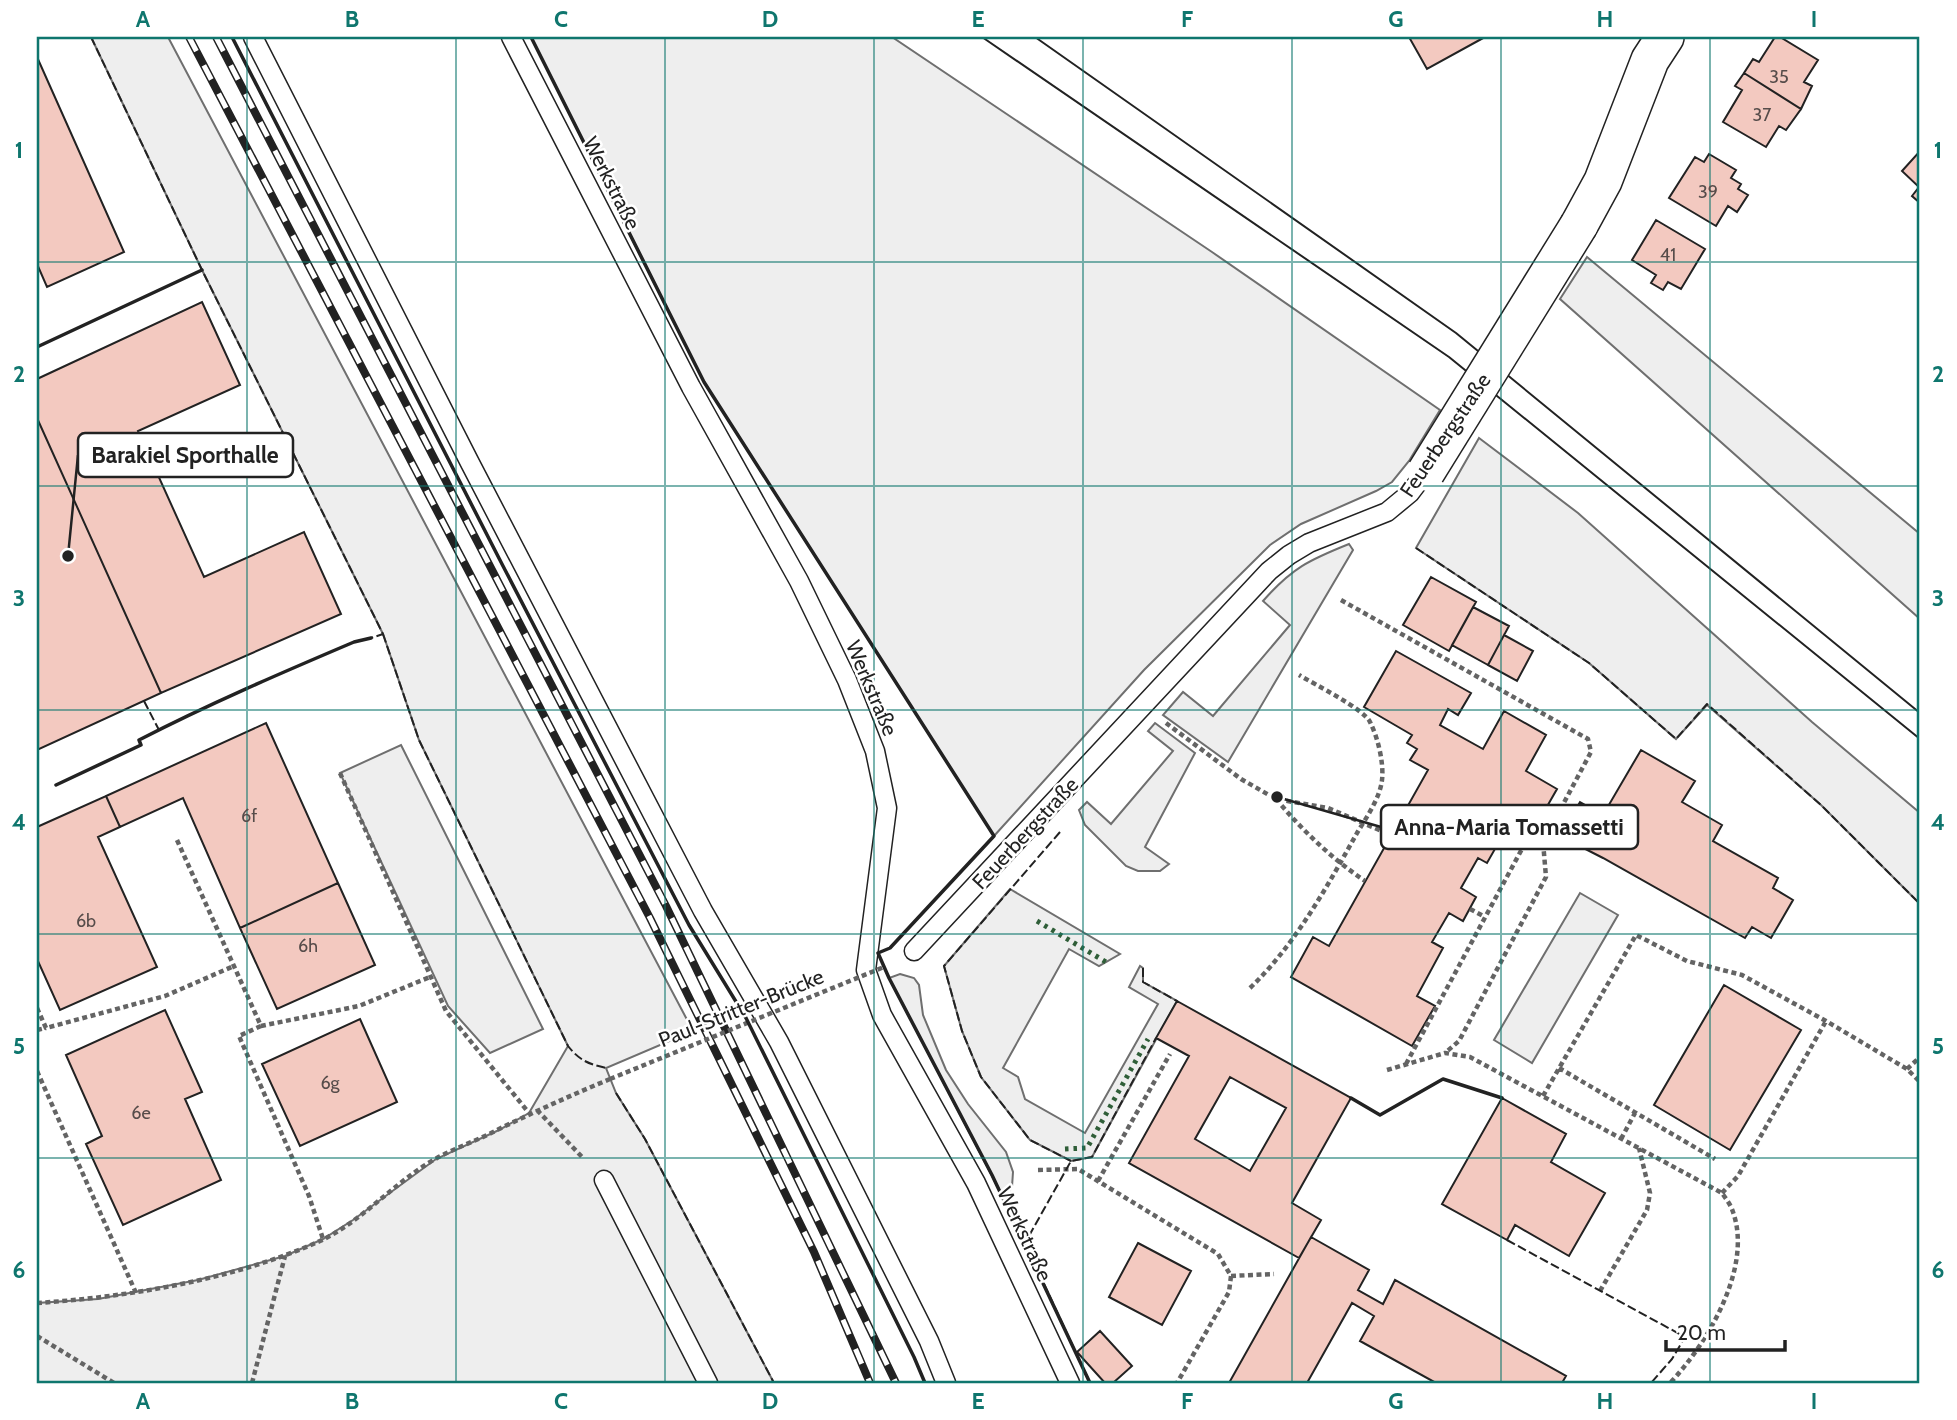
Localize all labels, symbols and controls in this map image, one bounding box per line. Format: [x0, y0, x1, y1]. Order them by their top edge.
text: A [136, 5, 151, 33]
text: B [345, 5, 359, 33]
text: C [554, 5, 568, 33]
text: D [762, 5, 778, 33]
text: E [971, 5, 985, 33]
text: F [1181, 5, 1193, 33]
text: G [1388, 5, 1404, 33]
text: H [1597, 5, 1613, 33]
text: I [1811, 5, 1817, 33]
house number: 35 [1769, 66, 1789, 88]
house number: 37 [1753, 104, 1771, 126]
street label: Werkstraße [578, 132, 646, 234]
text: 1 [15, 136, 23, 164]
text: 1 [1934, 136, 1942, 164]
house number: 39 [1698, 181, 1718, 203]
house number: 41 [1660, 244, 1676, 266]
text: 2 [13, 360, 25, 388]
text: 2 [1932, 360, 1944, 388]
street label: Feuerbergstraße [1394, 368, 1496, 502]
callout: Barakiel Sporthalle [78, 433, 293, 477]
text: Barakiel Sporthalle [91, 441, 279, 469]
text: 3 [13, 584, 25, 612]
text: 3 [1932, 584, 1944, 612]
street label: Werkstraße [841, 637, 903, 740]
street label: Feuerbergstraße [967, 772, 1083, 894]
house number: 6f [241, 805, 257, 827]
callout: Anna-Maria Tomassetti [1381, 805, 1638, 849]
text: 4 [12, 808, 26, 836]
text: 4 [1931, 808, 1945, 836]
text: Anna-Maria Tomassetti [1394, 813, 1624, 841]
house number: 6b [76, 910, 96, 932]
house number: 6h [298, 935, 318, 957]
street label: Paul-Stritter-Brücke [655, 963, 827, 1052]
text: 5 [13, 1032, 25, 1060]
text: 5 [1932, 1032, 1944, 1060]
house number: 6g [320, 1072, 341, 1094]
house number: 6e [131, 1102, 151, 1124]
street label: Werkstraße [992, 1183, 1058, 1285]
text: 6 [13, 1256, 25, 1284]
text: 6 [1932, 1256, 1944, 1284]
scale bar [1666, 1308, 1786, 1352]
text: 20 m [1677, 1320, 1726, 1345]
text: A [136, 1387, 151, 1415]
text: B [345, 1387, 359, 1415]
text: C [554, 1387, 568, 1415]
text: D [762, 1387, 778, 1415]
text: E [971, 1387, 985, 1415]
text: F [1181, 1387, 1193, 1415]
text: G [1388, 1387, 1404, 1415]
text: H [1597, 1387, 1613, 1415]
text: I [1811, 1387, 1817, 1415]

